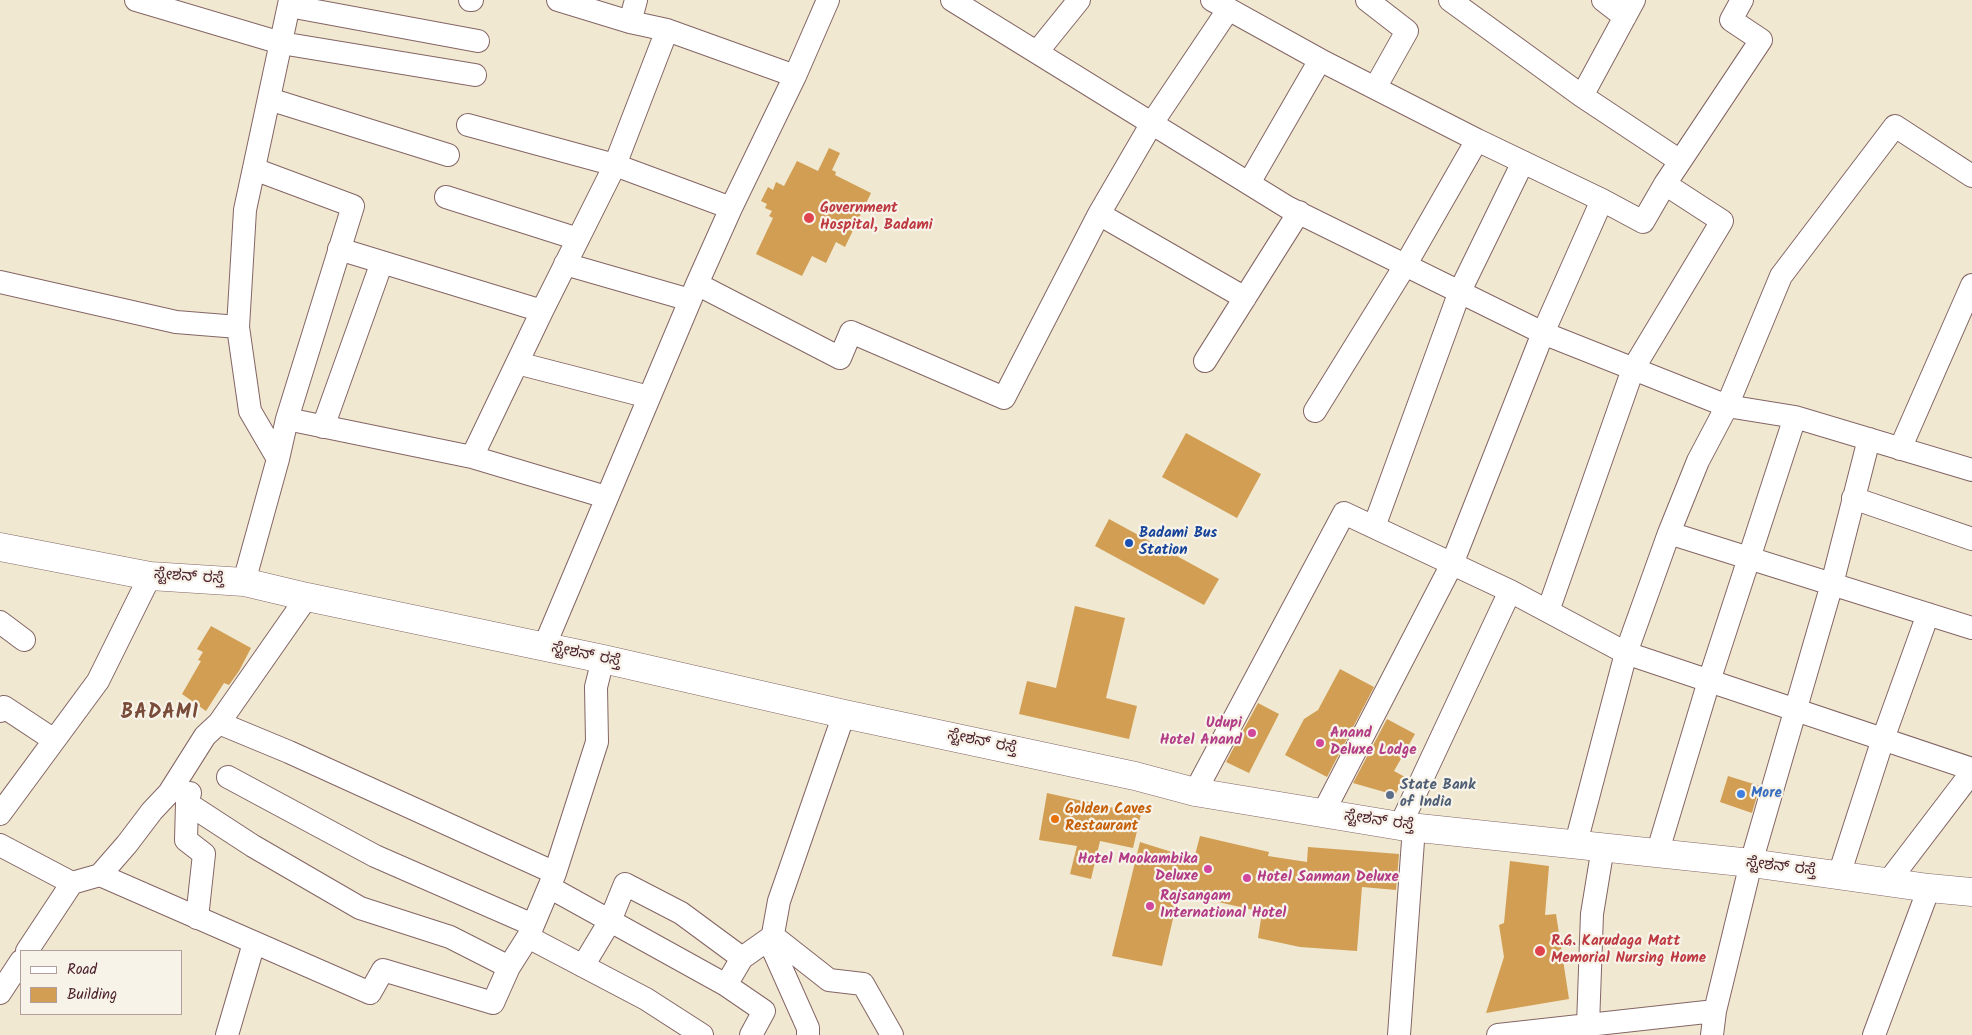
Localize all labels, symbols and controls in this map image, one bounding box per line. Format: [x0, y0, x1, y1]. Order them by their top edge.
place label: Government Hospital, Badami [820, 200, 933, 235]
marker: Government Hospital, Badami [802, 211, 816, 225]
place label: Badami Bus Station [1139, 525, 1217, 560]
marker: Badami Bus Station [1123, 537, 1135, 549]
street label: ಸ್ಟೇಶನ್ ರಸ್ತೆ [153, 567, 225, 589]
street label: ಸ್ಟೇಶನ್ ರಸ್ತೆ [550, 640, 622, 672]
district label: BADAMI [120, 703, 200, 727]
place label: Udupi Hotel Anand [1160, 715, 1242, 750]
place label: Anand Deluxe Lodge [1330, 725, 1416, 760]
street label: ಸ್ಟೇಶನ್ ರಸ್ತೆ [946, 727, 1018, 759]
marker: Udupi Hotel Anand [1246, 727, 1258, 739]
marker: Anand Deluxe Lodge [1314, 737, 1326, 749]
place label: State Bank of India [1400, 777, 1475, 812]
place label: More [1751, 785, 1782, 803]
marker: More [1735, 788, 1747, 800]
marker: State Bank of India [1384, 789, 1396, 801]
place label: Golden Caves Restaurant [1065, 801, 1152, 836]
street label: ಸ್ಟೇಶನ್ ರಸ್ತೆ [1343, 808, 1415, 836]
marker: Golden Caves Restaurant [1049, 813, 1061, 825]
place label: Hotel Mookambika Deluxe [1078, 851, 1198, 886]
street label: ಸ್ಟೇಶನ್ ರಸ್ತೆ [1745, 855, 1817, 881]
marker: Hotel Mookambika Deluxe [1202, 863, 1214, 875]
place label: Hotel Sanman Deluxe [1257, 869, 1399, 887]
marker: Hotel Sanman Deluxe [1241, 872, 1253, 884]
place label: Rajsangam International Hotel [1160, 888, 1286, 923]
marker: Rajsangam International Hotel [1144, 900, 1156, 912]
place label: R.G. Karudaga Matt Memorial Nursing Home [1551, 933, 1706, 968]
marker: R.G. Karudaga Matt Memorial Nursing Home [1533, 944, 1547, 958]
legend [20, 950, 182, 1015]
text: Road [67, 958, 97, 982]
text: Building [67, 983, 117, 1007]

